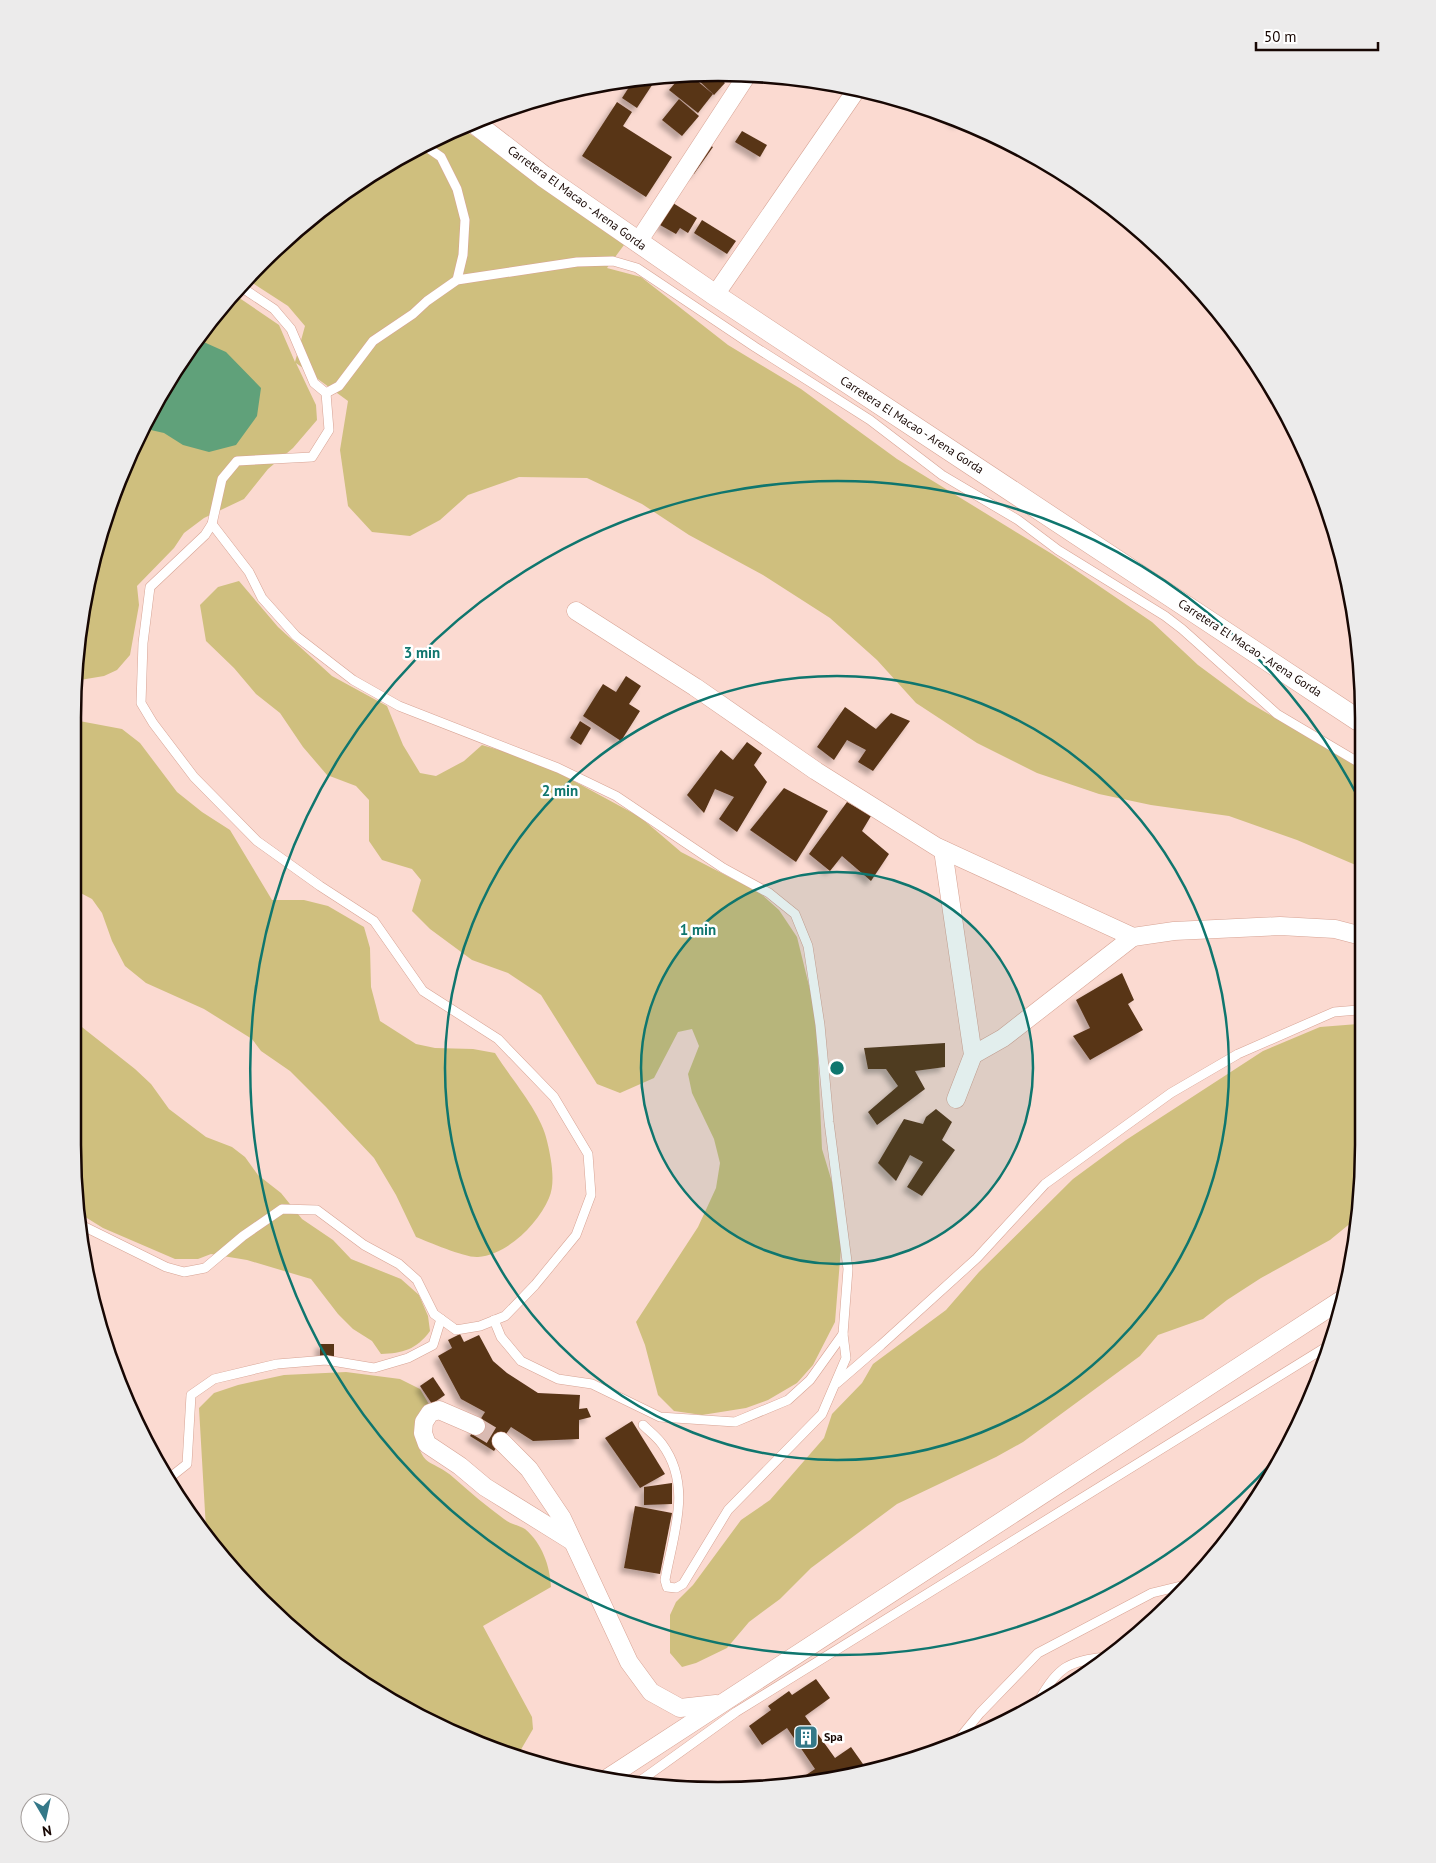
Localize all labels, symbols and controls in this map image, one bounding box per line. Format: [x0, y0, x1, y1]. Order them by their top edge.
scale bar [1256, 20, 1378, 52]
text: 50 m [1264, 27, 1297, 46]
street label: Carretera El Macao - Arena Gorda [505, 142, 650, 253]
street label: Carretera El Macao - Arena Gorda [838, 373, 987, 477]
street label: Carretera El Macao - Arena Gorda [1176, 596, 1325, 700]
text: 3 min [404, 643, 440, 662]
text: 2 min [542, 781, 578, 800]
text: 1 min [680, 920, 716, 939]
centre of rings [828, 1059, 846, 1077]
building icon: Spa [793, 1724, 819, 1750]
place label: Spa [824, 1729, 843, 1744]
north arrow [20, 1793, 70, 1843]
text: N [41, 1821, 53, 1840]

